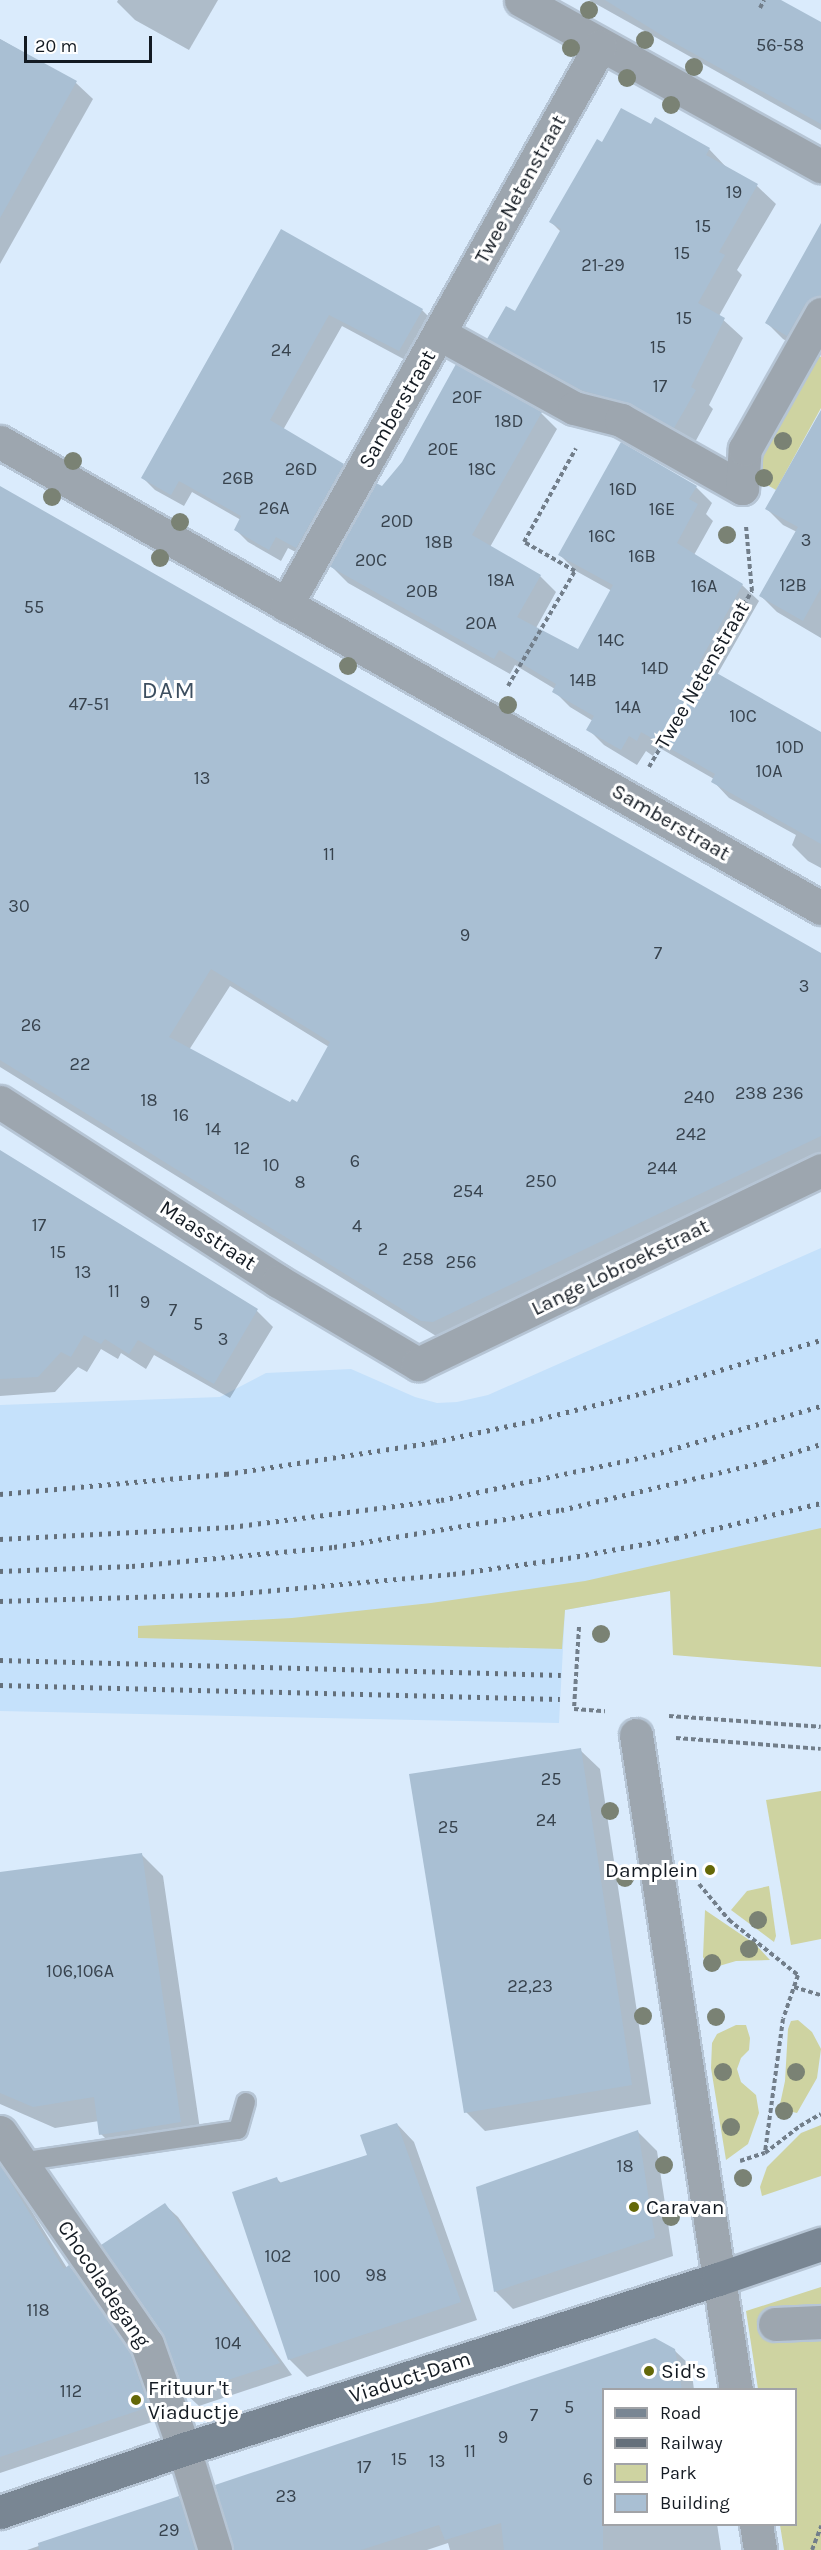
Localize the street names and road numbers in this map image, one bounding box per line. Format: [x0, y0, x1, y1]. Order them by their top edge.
street label: Twee Netenstraat [469, 110, 571, 268]
street label: Samberstraat [353, 345, 441, 473]
street label: Twee Netenstraat [650, 597, 754, 753]
street label: Samberstraat [607, 778, 735, 866]
street label: Maasstraat [155, 1195, 261, 1275]
street label: Lange Lobroekstraat [527, 1213, 713, 1321]
street label: Chocoladegang [52, 2216, 156, 2352]
street label: Viaduct-Dam [346, 2346, 474, 2408]

